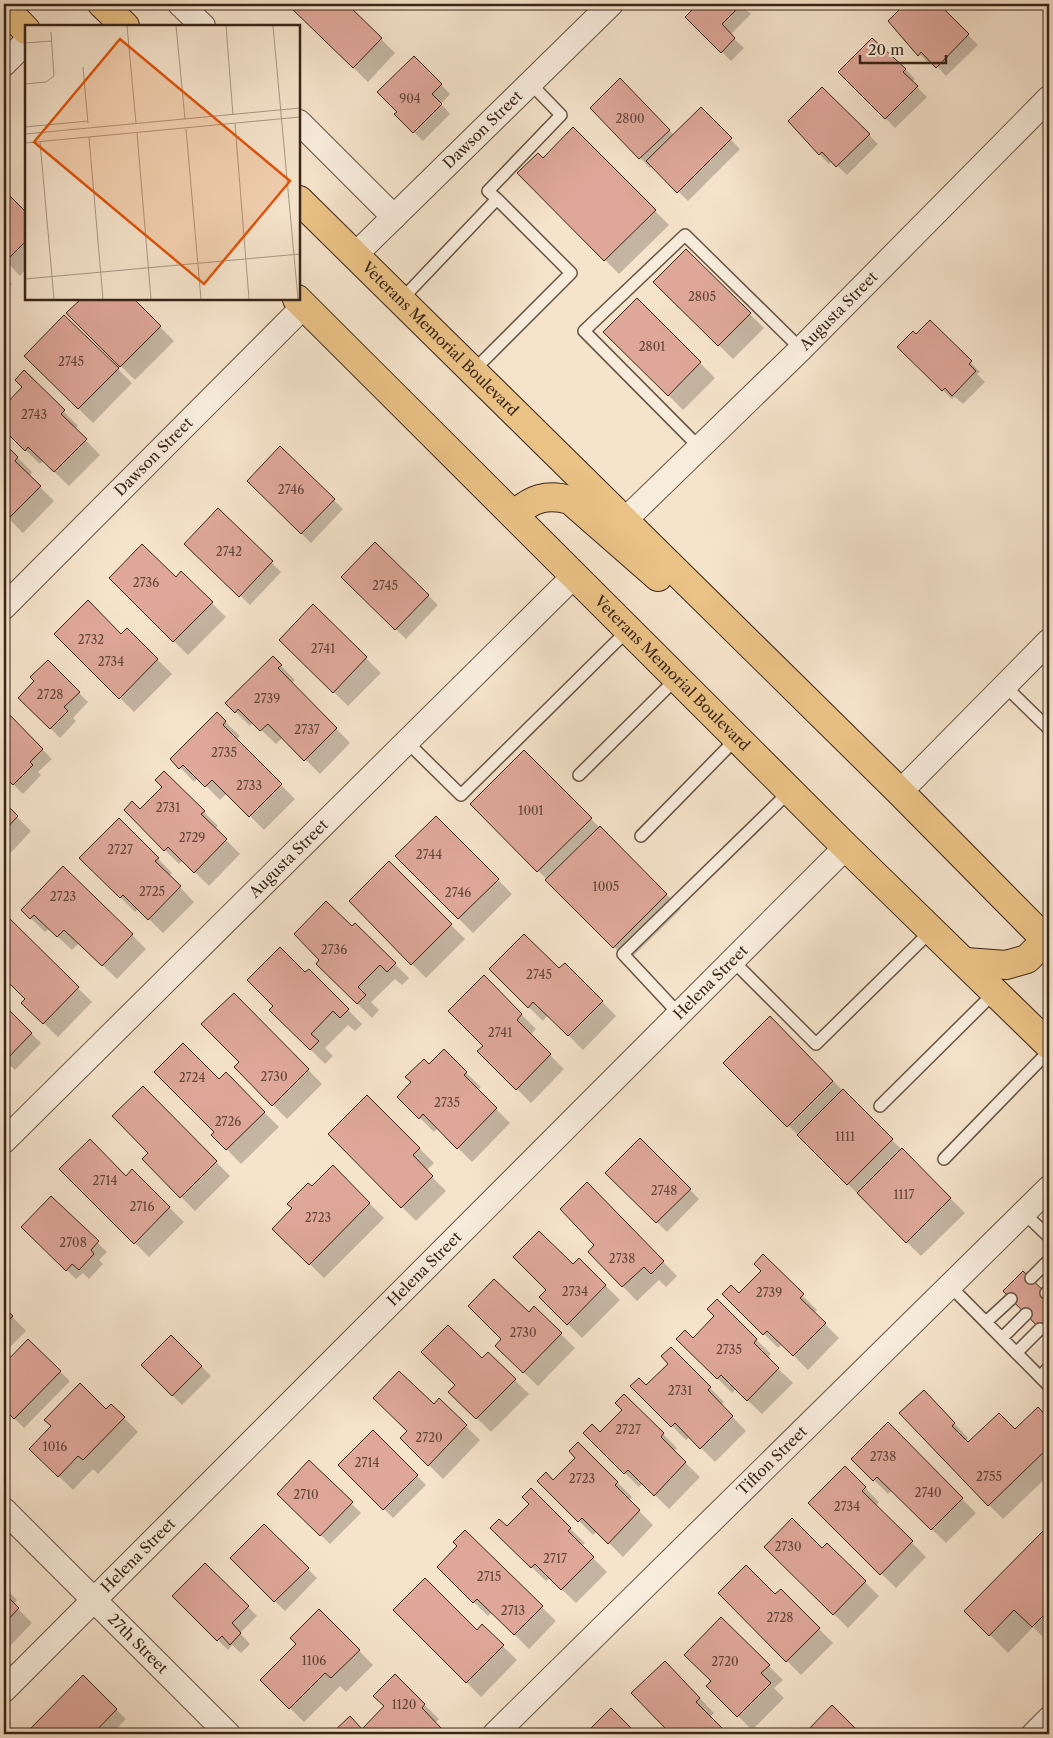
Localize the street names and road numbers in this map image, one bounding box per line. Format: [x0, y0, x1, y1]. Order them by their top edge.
street label: Dawson Street [439, 86, 527, 172]
street label: Veterans Memorial Boulevard [358, 257, 523, 420]
street label: Augusta Street [795, 267, 882, 355]
street label: Dawson Street [110, 413, 197, 500]
street label: Veterans Memorial Boulevard [590, 591, 754, 755]
street label: Augusta Street [244, 815, 332, 902]
street label: Helena Street [669, 940, 752, 1023]
street label: Helena Street [383, 1227, 466, 1310]
street label: Tifton Street [733, 1421, 811, 1499]
street label: Helena Street [97, 1514, 180, 1596]
street label: 27th Street [104, 1609, 173, 1678]

